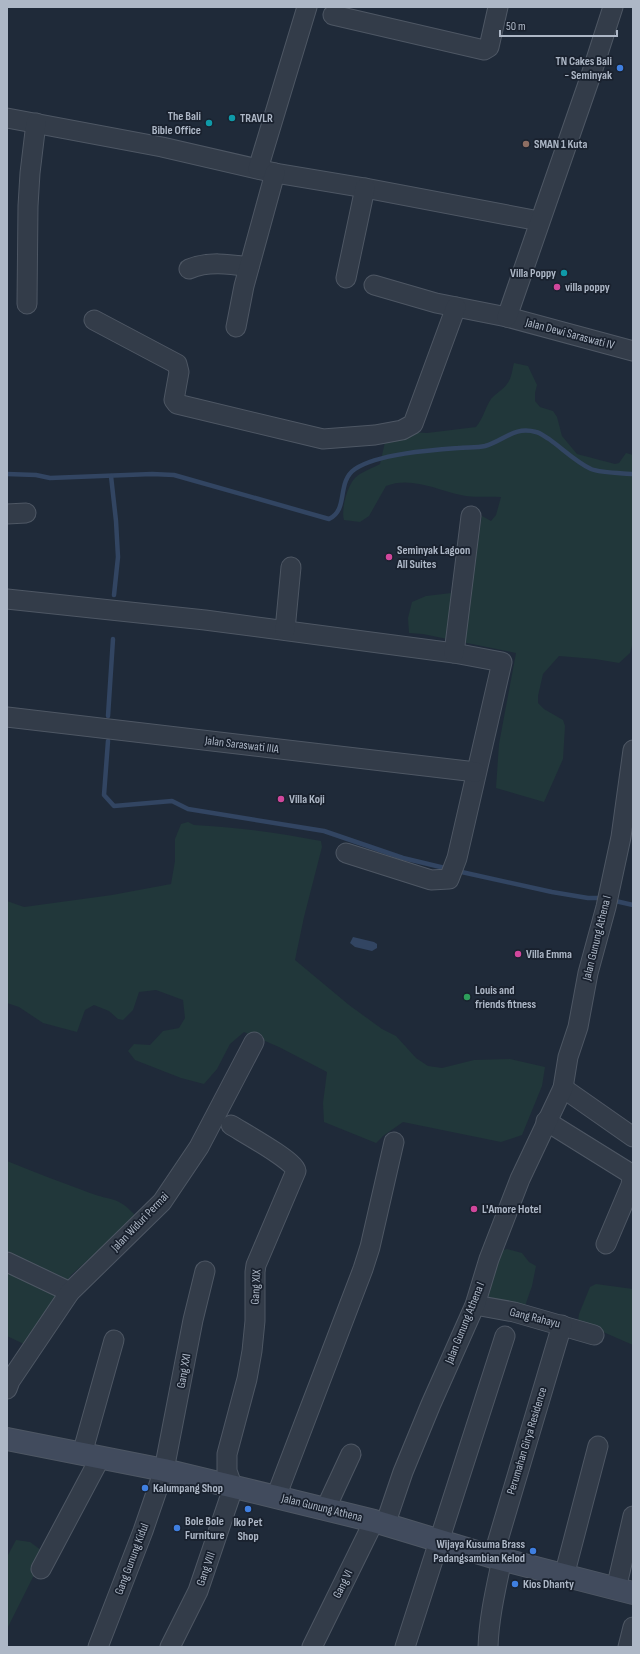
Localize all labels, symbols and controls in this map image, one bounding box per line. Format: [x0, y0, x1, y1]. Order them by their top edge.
scale bar [500, 12, 617, 38]
text: 50 m [506, 19, 526, 34]
place label: TN Cakes Bali - Seminyak [555, 54, 612, 83]
marker: TN Cakes Bali - Seminyak [615, 63, 625, 73]
place label: The Bali Bible Office [152, 109, 201, 138]
place label: TRAVLR [240, 111, 273, 126]
marker: TRAVLR [227, 113, 237, 123]
marker: The Bali Bible Office [204, 118, 214, 128]
place label: SMAN 1 Kuta [534, 137, 588, 152]
marker: SMAN 1 Kuta [521, 139, 531, 149]
place label: Villa Poppy [510, 266, 556, 281]
marker: Villa Poppy [559, 268, 569, 278]
place label: villa poppy [565, 280, 610, 295]
marker: villa poppy [552, 282, 562, 292]
street label: Jalan Dewi Saraswati IV [523, 315, 617, 353]
place label: Seminyak Lagoon All Suites [396, 543, 470, 572]
marker: Seminyak Lagoon All Suites [384, 552, 394, 562]
street label: Jalan Saraswati IIIA [203, 733, 281, 757]
place label: Villa Koji [289, 792, 325, 807]
marker: Villa Koji [276, 794, 286, 804]
street label: Jalan Gunung Athena I [579, 894, 615, 983]
place label: Villa Emma [526, 947, 572, 962]
marker: Villa Emma [513, 949, 523, 959]
place label: Louis and friends fitness [475, 983, 537, 1012]
marker: Louis and friends fitness [462, 992, 472, 1002]
street label: Jalan Widuri Permai [107, 1189, 172, 1255]
place label: L'Amore Hotel [482, 1202, 541, 1217]
marker: L'Amore Hotel [469, 1204, 479, 1214]
street label: Gang XIX [248, 1268, 264, 1305]
street label: Jalan Gunung Athena I [441, 1280, 488, 1367]
street label: Gang Rahayu [508, 1304, 562, 1332]
street label: Gang XXI [174, 1352, 194, 1390]
street label: Perumahan Girya Residence [504, 1385, 551, 1497]
place label: Kalumpang Shop [153, 1481, 223, 1496]
marker: Kalumpang Shop [140, 1483, 150, 1493]
street label: Jalan Gunung Athena [279, 1490, 364, 1525]
marker: Iko Pet Shop [243, 1504, 253, 1514]
place label: Bole Bole Furniture [185, 1514, 225, 1543]
place label: Iko Pet Shop [233, 1515, 263, 1544]
street label: Gang Gunung Kidul [111, 1521, 153, 1597]
marker: Bole Bole Furniture [172, 1523, 182, 1533]
place label: Wijaya Kusuma Brass Padangsambian Kelod [433, 1537, 525, 1566]
marker: Wijaya Kusuma Brass Padangsambian Kelod [528, 1546, 538, 1556]
street label: Gang VIII [193, 1550, 219, 1588]
street label: Gang VI [330, 1567, 356, 1601]
place label: Kios Dhanty [523, 1577, 574, 1592]
marker: Kios Dhanty [510, 1579, 520, 1589]

